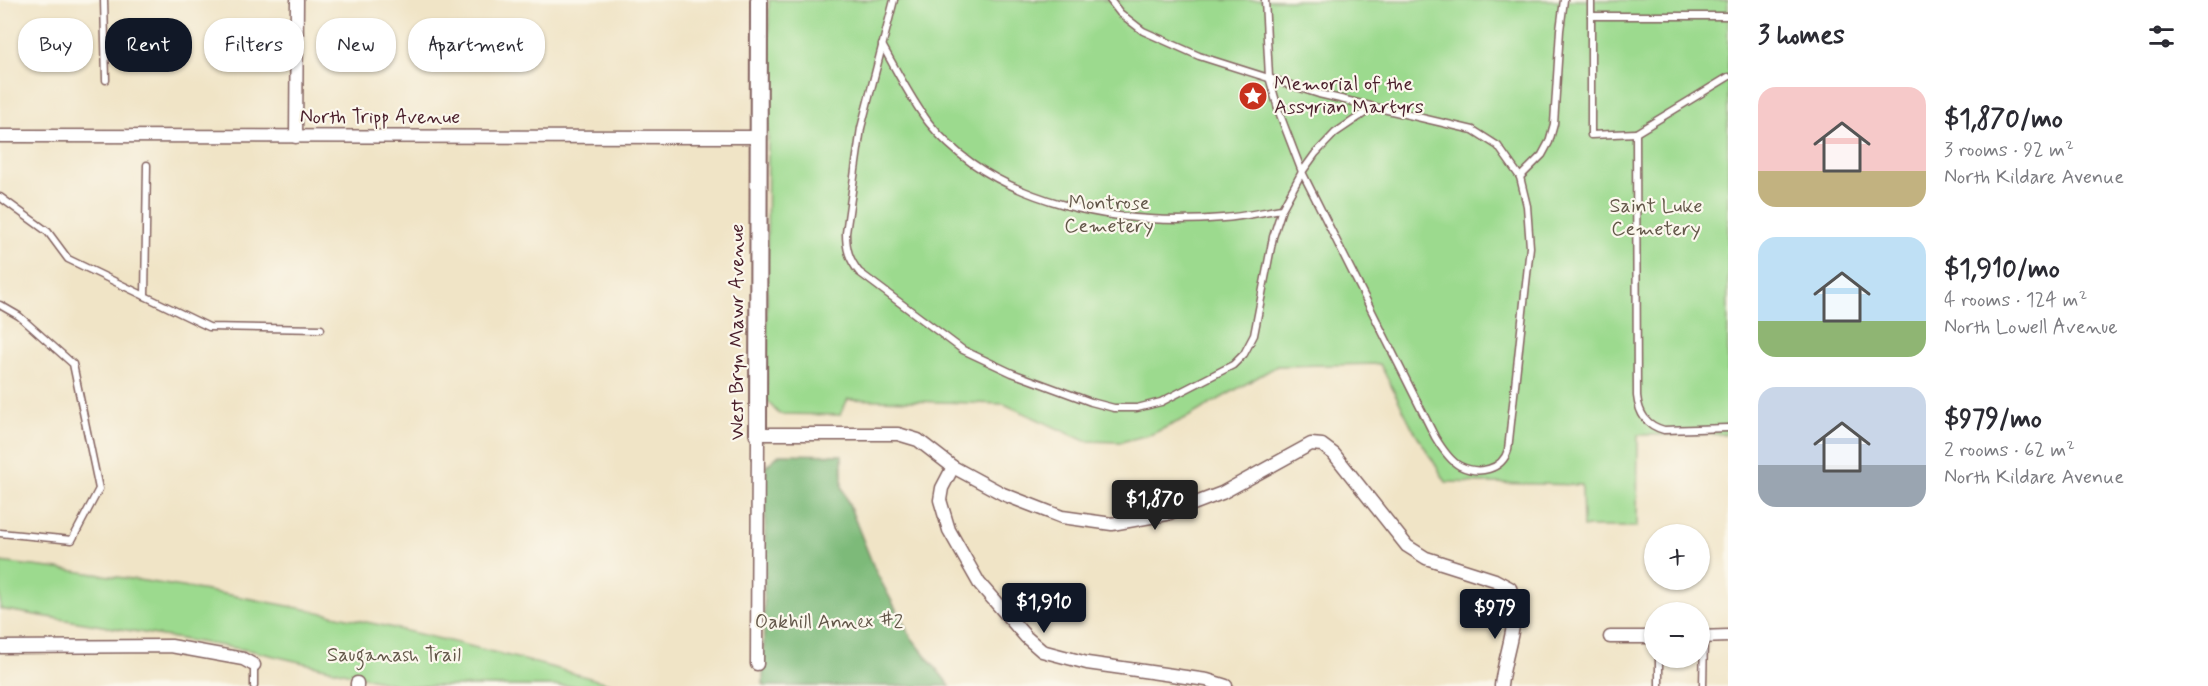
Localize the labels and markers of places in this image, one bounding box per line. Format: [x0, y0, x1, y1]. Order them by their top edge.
place label: Memorial of the Assyrian Martyrs [1274, 71, 1424, 121]
place icon: Memorial of the Assyrian Martyrs [1237, 80, 1269, 112]
pin: $1,870 [1106, 480, 1204, 531]
pin: $1,910 [995, 583, 1093, 634]
pin: $979 [1459, 589, 1531, 640]

